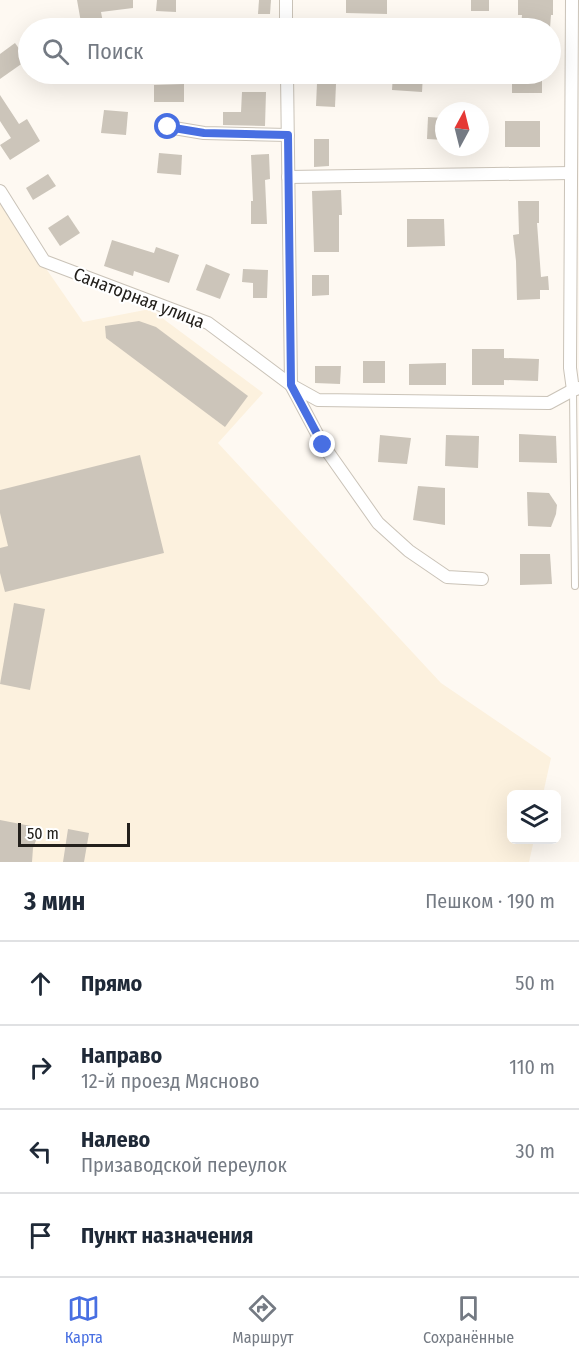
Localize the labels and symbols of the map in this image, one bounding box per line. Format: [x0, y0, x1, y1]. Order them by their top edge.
north arrow [435, 102, 489, 156]
route start [154, 113, 180, 139]
street label: Санаторная улица [70, 263, 208, 333]
route end [309, 431, 335, 457]
scale bar [18, 820, 130, 848]

